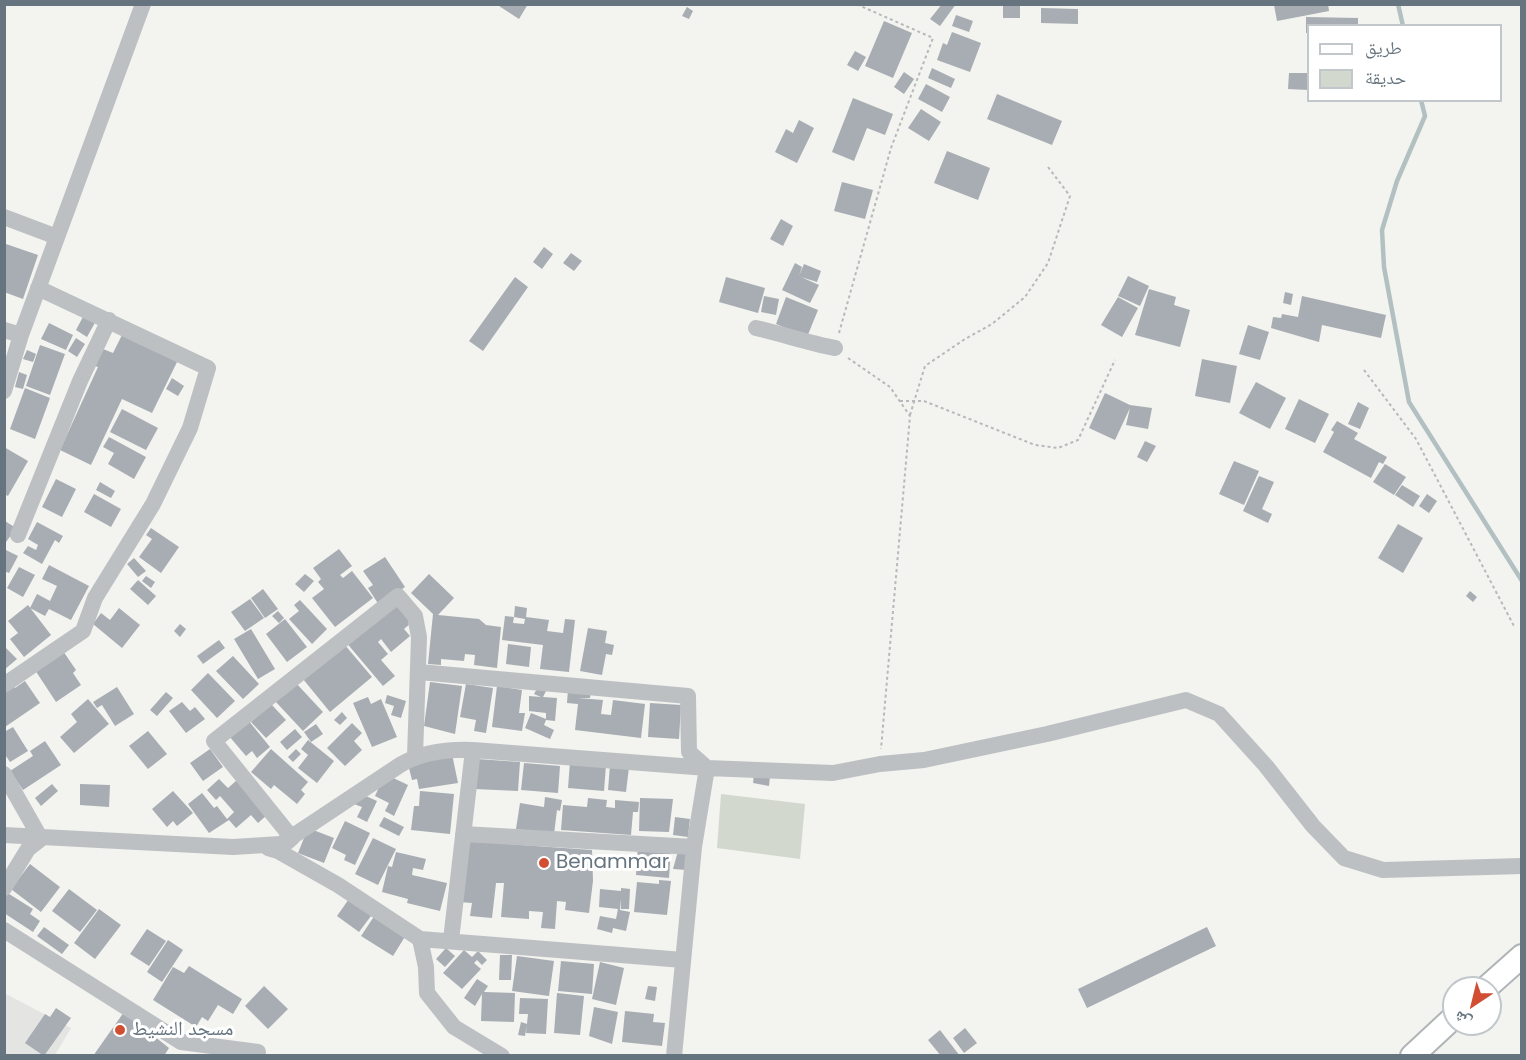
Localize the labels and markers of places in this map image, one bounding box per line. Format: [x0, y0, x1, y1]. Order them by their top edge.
place label: Benammar [556, 851, 669, 875]
marker: Benammar [537, 856, 551, 870]
place label: مسجد النشيط [132, 1018, 233, 1042]
marker: مسجد النشيط [113, 1023, 127, 1037]

